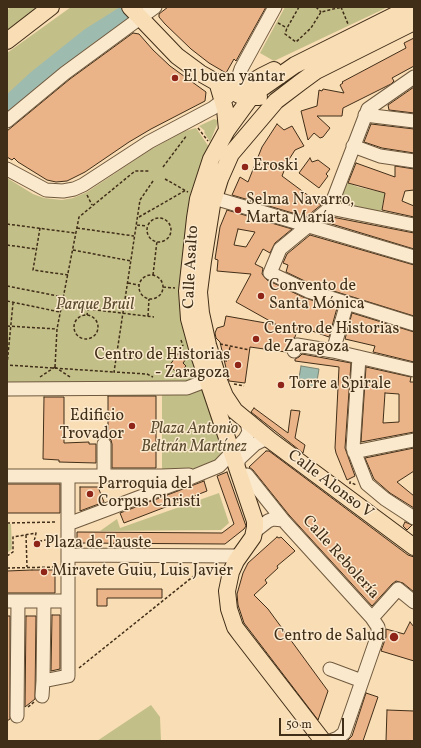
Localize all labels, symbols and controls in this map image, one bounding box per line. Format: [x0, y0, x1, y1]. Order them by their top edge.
place label: El buen yantar [183, 68, 285, 88]
marker: El buen yantar [170, 73, 180, 83]
place label: Eroski [253, 157, 298, 177]
marker: Eroski [240, 162, 250, 172]
place label: Selma Navarro, Marta María [246, 191, 354, 229]
marker: Selma Navarro, Marta María [233, 205, 243, 215]
street label: Calle Asalto [180, 225, 204, 309]
place label: Convento de Santa Mónica [269, 277, 365, 315]
marker: Convento de Santa Mónica [256, 291, 266, 301]
park label: Parque Bruil [56, 296, 134, 316]
place label: Centro de Historias de Zaragoza [264, 320, 399, 358]
marker: Centro de Historias de Zaragoza [251, 334, 261, 344]
place label: Centro de Historias - Zaragoza [95, 346, 230, 384]
marker: Centro de Historias - Zaragoza [233, 360, 243, 370]
place label: Torre a Spirale [289, 375, 391, 395]
marker: Torre a Spirale [276, 380, 286, 390]
place label: Edificio Trovador [60, 407, 124, 445]
park label: Plaza Antonio Beltrán Martínez [141, 420, 247, 458]
marker: Edificio Trovador [127, 421, 137, 431]
street label: Calle Alonso V [283, 447, 377, 523]
place label: Parroquia del Corpus Christi [98, 475, 201, 513]
marker: Parroquia del Corpus Christi [85, 489, 95, 499]
street label: Calle Rebolería [297, 512, 383, 604]
place label: Plaza de Tauste [45, 534, 151, 554]
marker: Plaza de Tauste [32, 539, 42, 549]
place label: Miravete Guiu, Luis Javier [52, 562, 233, 582]
marker: Miravete Guiu, Luis Javier [39, 567, 49, 577]
place label: Centro de Salud [274, 627, 385, 647]
marker: Centro de Salud [388, 631, 400, 643]
scale bar [281, 710, 346, 736]
text: 50 m [286, 717, 312, 733]

